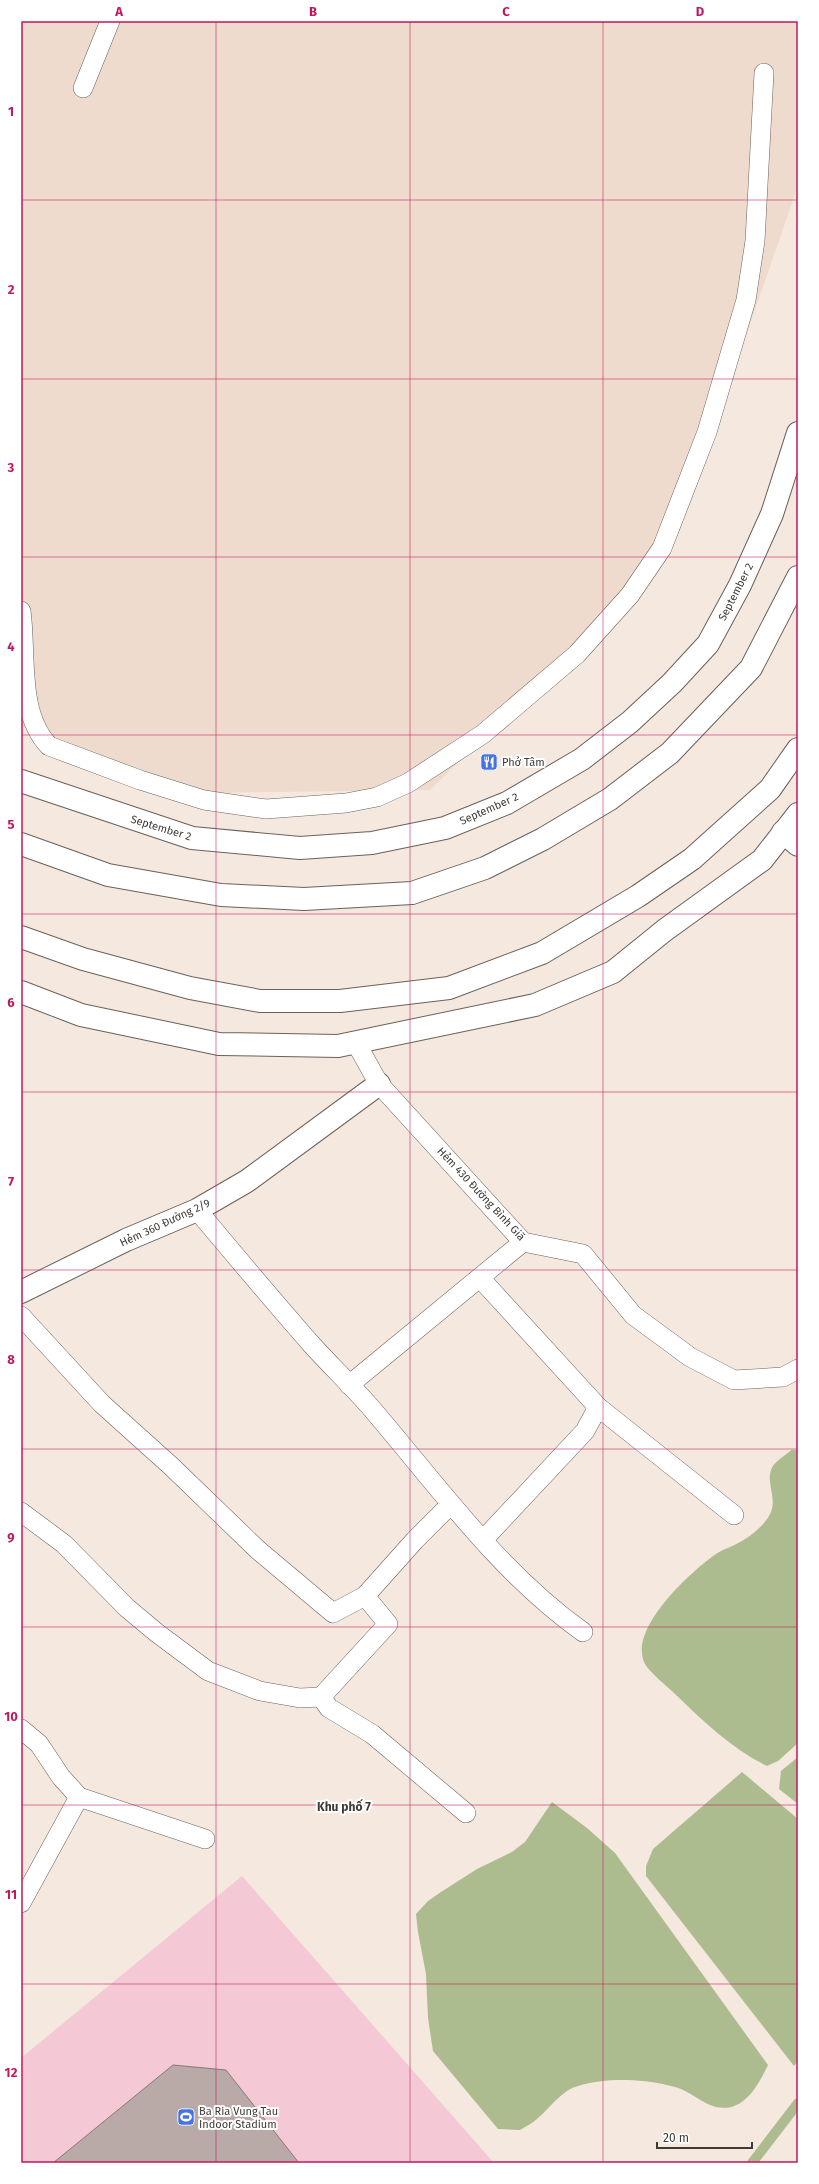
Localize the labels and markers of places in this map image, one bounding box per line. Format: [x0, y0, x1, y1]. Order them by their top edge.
restaurant icon: Phở Tâm [479, 752, 499, 772]
place label: Phở Tâm [502, 756, 545, 769]
place label: Ba Ria Vung Tau Indoor Stadium [199, 2105, 278, 2131]
sports icon: Ba Ria Vung Tau Indoor Stadium [176, 2107, 196, 2127]

